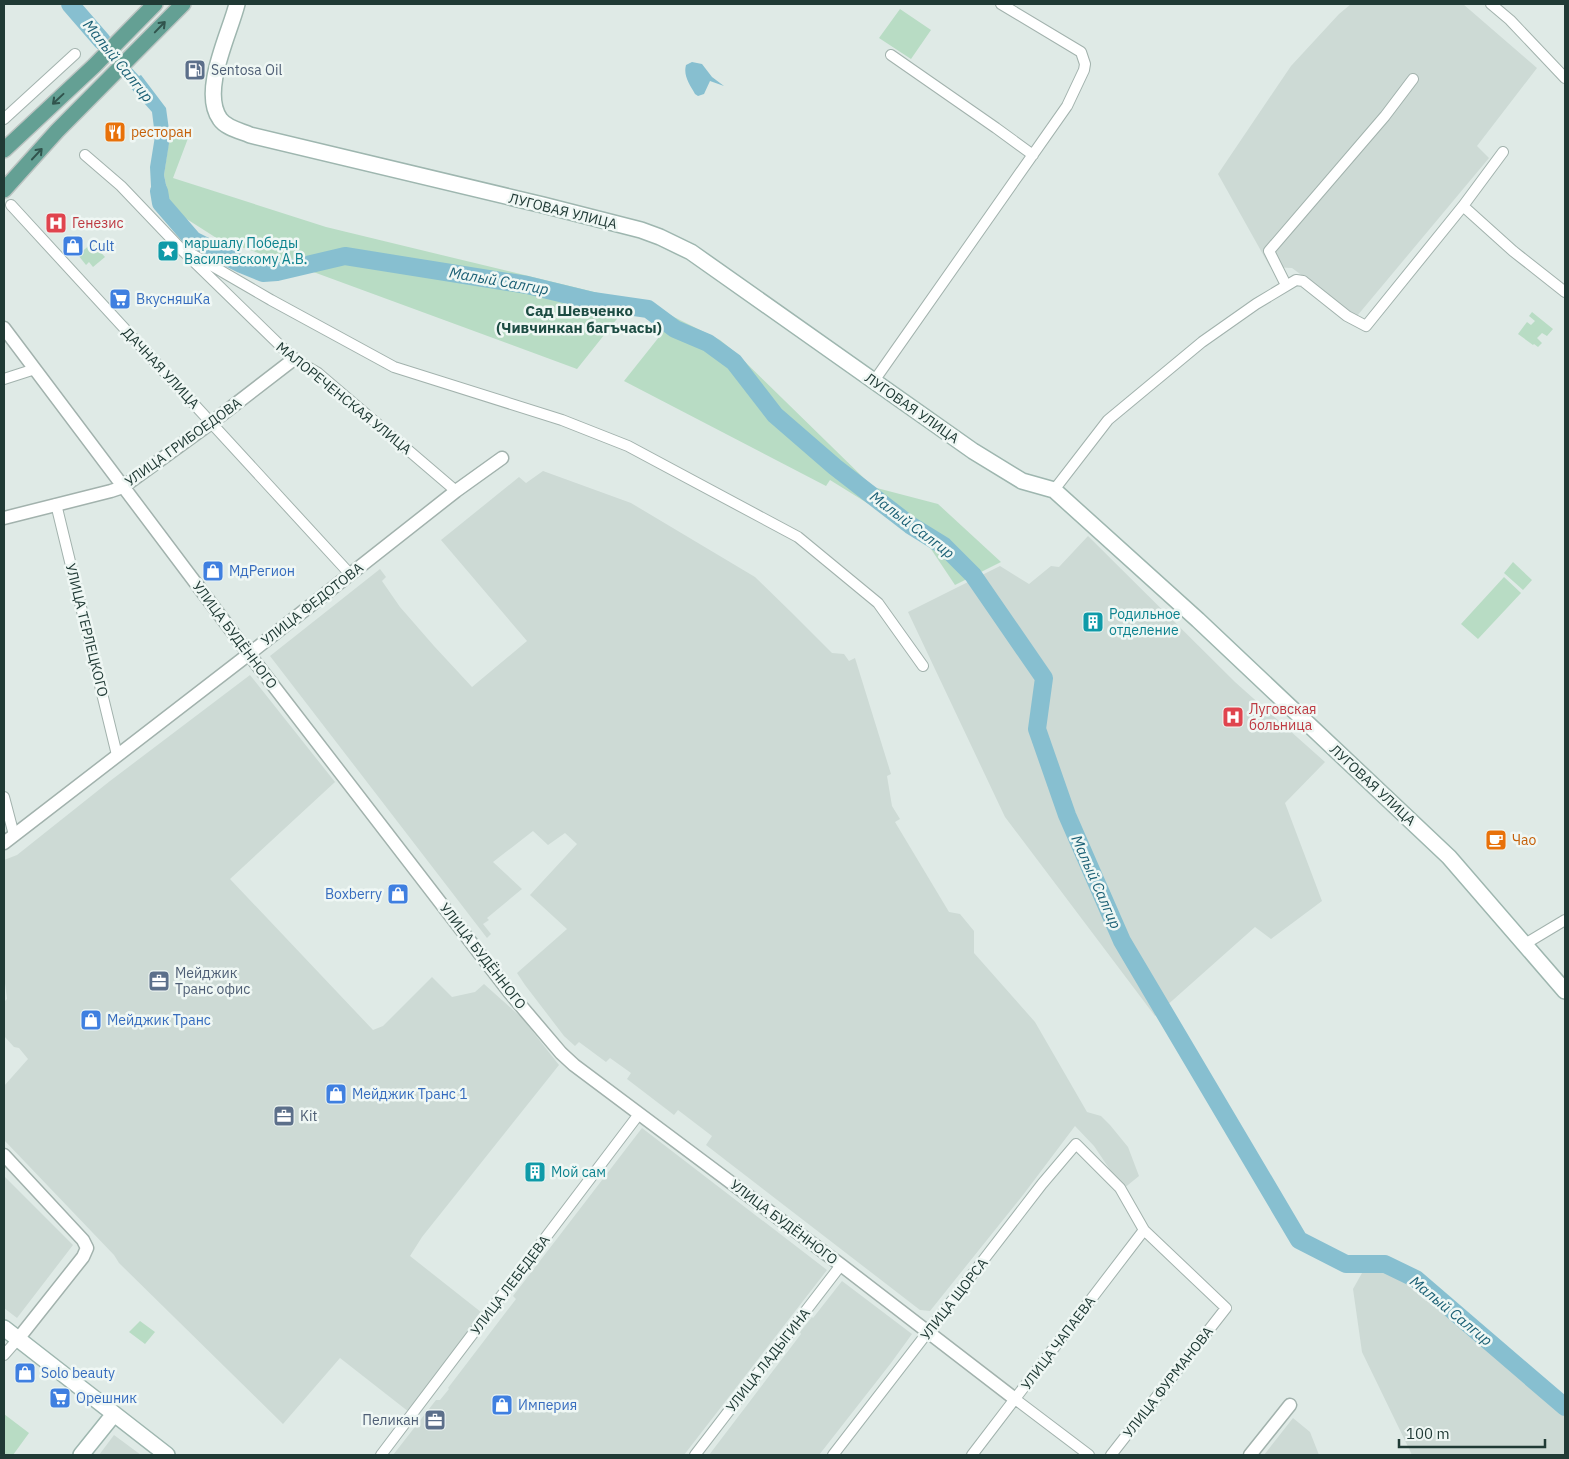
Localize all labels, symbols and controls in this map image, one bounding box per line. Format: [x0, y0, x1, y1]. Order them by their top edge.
water label: Малый Салгир [79, 16, 158, 106]
one-way arrow [154, 21, 166, 34]
fuel station icon: Sentosa Oil [183, 58, 207, 82]
place label: Sentosa Oil [211, 61, 282, 79]
one-way arrow [52, 93, 65, 105]
restaurant icon: ресторан [103, 120, 127, 144]
place label: ресторан [131, 123, 192, 141]
one-way arrow [31, 147, 43, 160]
street label: ЛУГОВАЯ УЛИЦА [507, 189, 619, 233]
hospital icon: Генезис [44, 211, 68, 235]
place label: Генезис [72, 214, 123, 232]
shop icon: Cult [61, 234, 85, 258]
place label: маршалу Победы Василевскому А.В. [184, 234, 307, 268]
place label: Cult [89, 237, 114, 255]
place icon: маршалу Победы Василевскому А.В. [156, 239, 180, 263]
water label: Малый Салгир [448, 262, 550, 299]
supermarket icon: ВкусняшКа [108, 287, 132, 311]
place label: ВкусняшКа [136, 290, 211, 308]
district label: Сад Шевченко (Чивчинкан багъчасы) [496, 301, 662, 337]
street label: ДАЧНАЯ УЛИЦА [119, 323, 203, 413]
street label: МАЛОРЕЧЕНСКАЯ УЛИЦА [273, 338, 415, 458]
street label: ЛУГОВАЯ УЛИЦА [861, 369, 963, 447]
street label: УЛИЦА ГРИБОЕДОВА [121, 394, 245, 490]
water label: Малый Салгир [866, 487, 958, 563]
shop icon: МдРегион [201, 559, 225, 583]
street label: УЛИЦА ФЕДОТОВА [257, 559, 367, 649]
street label: УЛИЦА ТЕРЛЕЦКОГО [62, 561, 112, 699]
place label: МдРегион [229, 562, 295, 580]
street label: УЛИЦА БУДЁННОГО [189, 578, 281, 693]
place label: Родильное отделение [1109, 605, 1181, 639]
building icon: Родильное отделение [1081, 610, 1105, 634]
place label: Луговская больница [1249, 700, 1317, 734]
hospital icon: Луговская больница [1221, 705, 1245, 729]
street label: ЛУГОВАЯ УЛИЦА [1326, 741, 1420, 829]
cafe icon: Чао [1484, 828, 1508, 852]
place label: Чао [1512, 831, 1537, 849]
water label: Малый Салгир [1067, 832, 1126, 932]
shop icon: Boxberry [386, 882, 410, 906]
place label: Boxberry [325, 885, 382, 903]
street label: УЛИЦА БУДЁННОГО [436, 899, 530, 1013]
place label: Мейджик Транс офис [175, 964, 250, 998]
office icon: Мейджик Транс офис [147, 969, 171, 993]
shop icon: Мейджик Транс [79, 1008, 103, 1032]
place label: Мейджик Транс [107, 1011, 211, 1029]
shop icon: Мейджик Транс 1 [324, 1082, 348, 1106]
place label: Мейджик Транс 1 [352, 1085, 468, 1103]
office icon: Kit [272, 1104, 296, 1128]
place label: Kit [300, 1107, 317, 1125]
building icon: Мой сам [523, 1160, 547, 1184]
place label: Мой сам [551, 1163, 606, 1181]
street label: УЛИЦА БУДЁННОГО [727, 1176, 842, 1268]
street label: УЛИЦА ЛЕБЕДЕВА [466, 1231, 554, 1339]
street label: УЛИЦА ЩОРСА [916, 1254, 992, 1344]
water label: Малый Салгир [1406, 1271, 1496, 1350]
street label: УЛИЦА ЧАПАЕВА [1017, 1293, 1099, 1393]
street label: УЛИЦА ЛАДЫГИНА [722, 1305, 814, 1415]
street label: УЛИЦА ФУРМАНОВА [1119, 1323, 1217, 1441]
shop icon: Solo beauty [13, 1361, 37, 1385]
place label: Solo beauty [41, 1364, 115, 1382]
supermarket icon: Орешник [48, 1386, 72, 1410]
place label: Орешник [76, 1389, 137, 1407]
shop icon: Империя [490, 1393, 514, 1417]
place label: Империя [518, 1396, 577, 1414]
office icon: Пеликан [423, 1408, 447, 1432]
place label: Пеликан [362, 1411, 419, 1429]
scale bar [1399, 1416, 1545, 1448]
text: 100 m [1406, 1424, 1450, 1443]

